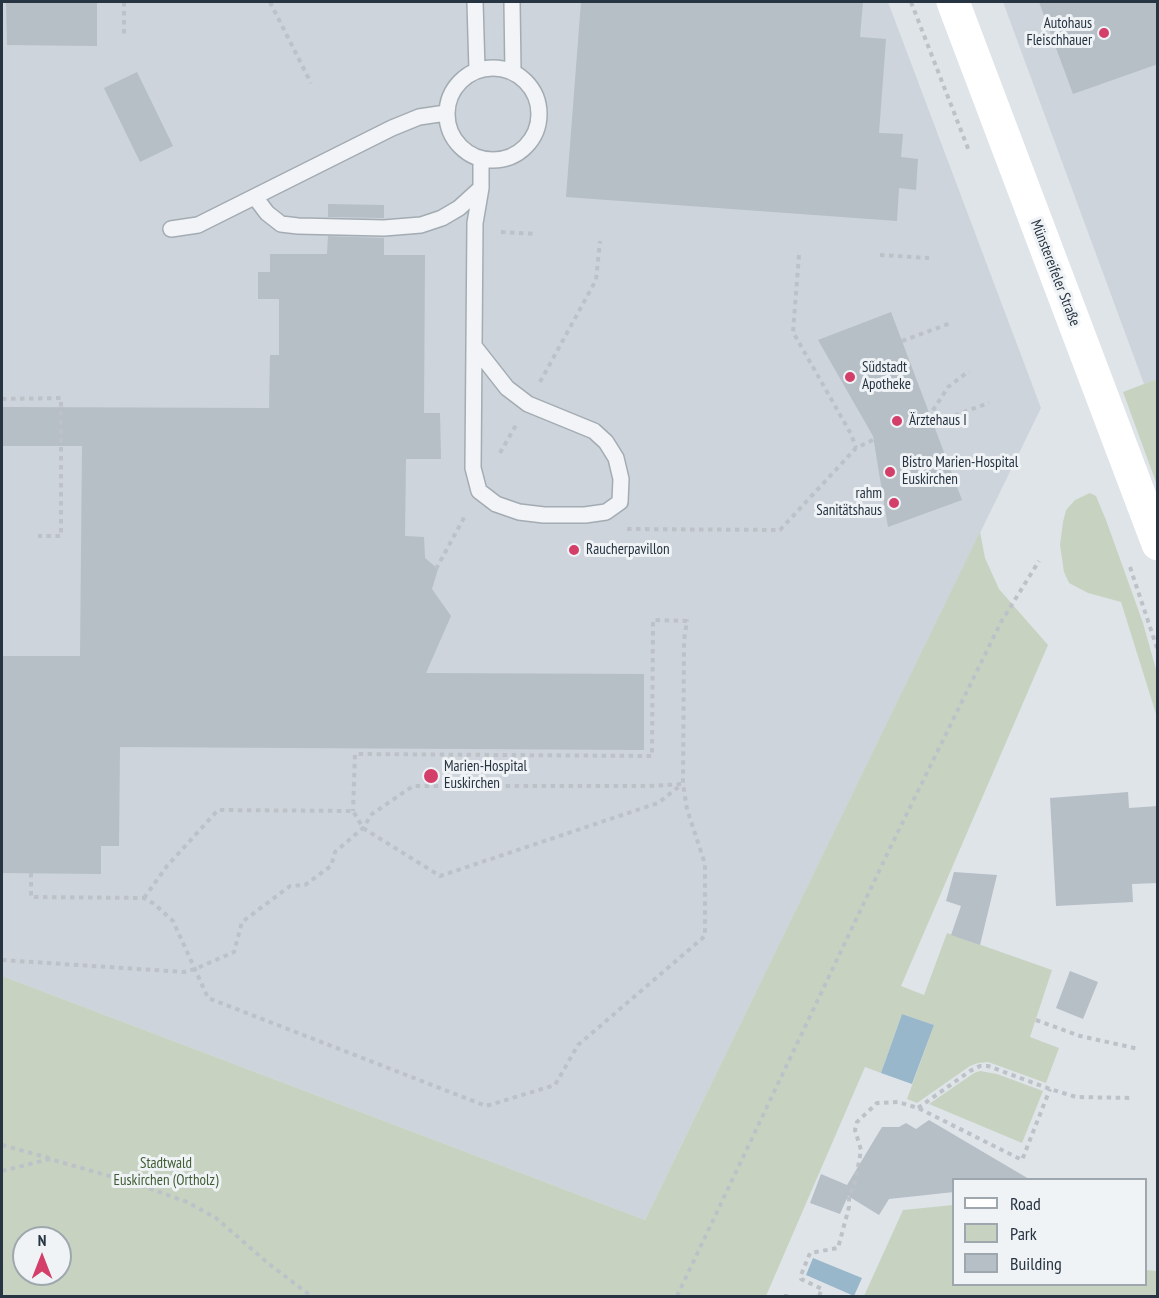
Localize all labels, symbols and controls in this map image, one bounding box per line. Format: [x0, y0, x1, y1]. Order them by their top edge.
place label: Autohaus Fleischhauer [1026, 15, 1092, 50]
marker: Autohaus Fleischhauer [1097, 26, 1111, 40]
street label: Münstereifeler Straße [1026, 217, 1084, 329]
place label: Südstadt Apotheke [862, 359, 911, 394]
marker: Südstadt Apotheke [843, 370, 857, 384]
place label: Ärztehaus I [909, 412, 967, 430]
marker: Ärztehaus I [890, 414, 904, 428]
place label: Bistro Marien-Hospital Euskirchen [902, 454, 1018, 489]
marker: Bistro Marien-Hospital Euskirchen [883, 465, 897, 479]
place label: rahm Sanitätshaus [816, 485, 882, 520]
marker: rahm Sanitätshaus [887, 496, 901, 510]
place label: Raucherpavillon [586, 541, 670, 559]
marker: Raucherpavillon [567, 543, 581, 557]
place label: Marien-Hospital Euskirchen [444, 758, 527, 793]
marker: Marien-Hospital Euskirchen [422, 767, 440, 785]
park label: Stadtwald Euskirchen (Ortholz) [114, 1155, 218, 1190]
legend [952, 1178, 1147, 1286]
text: Road [1010, 1192, 1041, 1215]
text: Park [1010, 1222, 1037, 1245]
north arrow [12, 1226, 72, 1286]
text: N [38, 1230, 46, 1250]
text: Building [1010, 1252, 1062, 1275]

